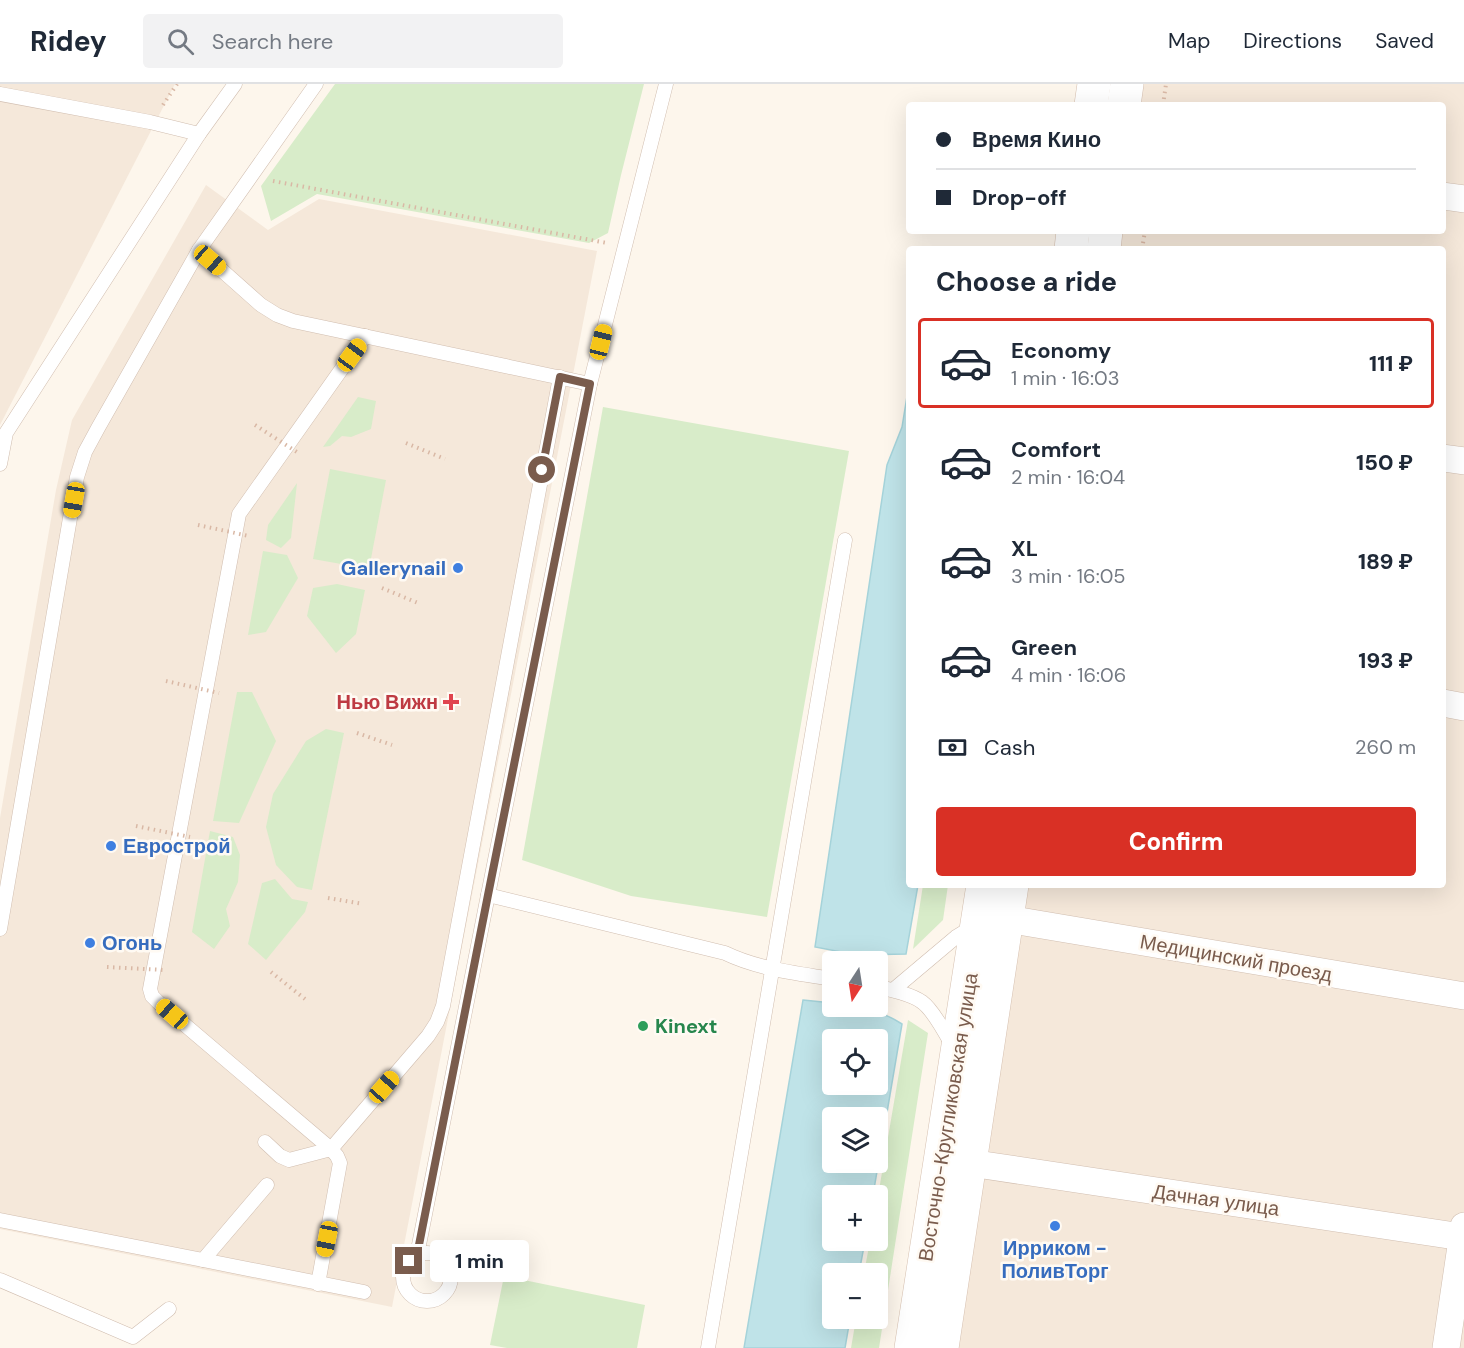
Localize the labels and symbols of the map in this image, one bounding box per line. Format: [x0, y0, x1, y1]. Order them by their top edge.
car [191, 241, 229, 279]
car [588, 322, 614, 362]
car [334, 335, 370, 375]
route start [528, 456, 555, 483]
car [62, 481, 86, 519]
place label: Gallerynail [341, 555, 446, 581]
marker: Gallerynail [451, 561, 465, 575]
place label: Нью Вижн [336, 689, 438, 715]
marker: Нью Вижн [442, 693, 460, 711]
place label: Еврострой [123, 833, 230, 859]
marker: Еврострой [104, 839, 118, 853]
street label: Медицинский проезд [1138, 928, 1334, 988]
place label: Огонь [102, 930, 162, 956]
marker: Огонь [83, 936, 97, 950]
north arrow [822, 951, 888, 1017]
street label: Восточно-Кругликовская улица [912, 970, 984, 1263]
car [153, 995, 191, 1033]
place label: Kinext [655, 1013, 717, 1039]
marker: Kinext [636, 1019, 650, 1033]
car [365, 1068, 403, 1106]
street label: Дачная улица [1151, 1178, 1282, 1222]
marker: Ирриком - ПоливТорг [1048, 1219, 1062, 1233]
car [315, 1220, 339, 1258]
place label: Ирриком - ПоливТорг [1001, 1235, 1109, 1284]
callout: 1 min [430, 1240, 529, 1282]
route end [395, 1247, 422, 1274]

